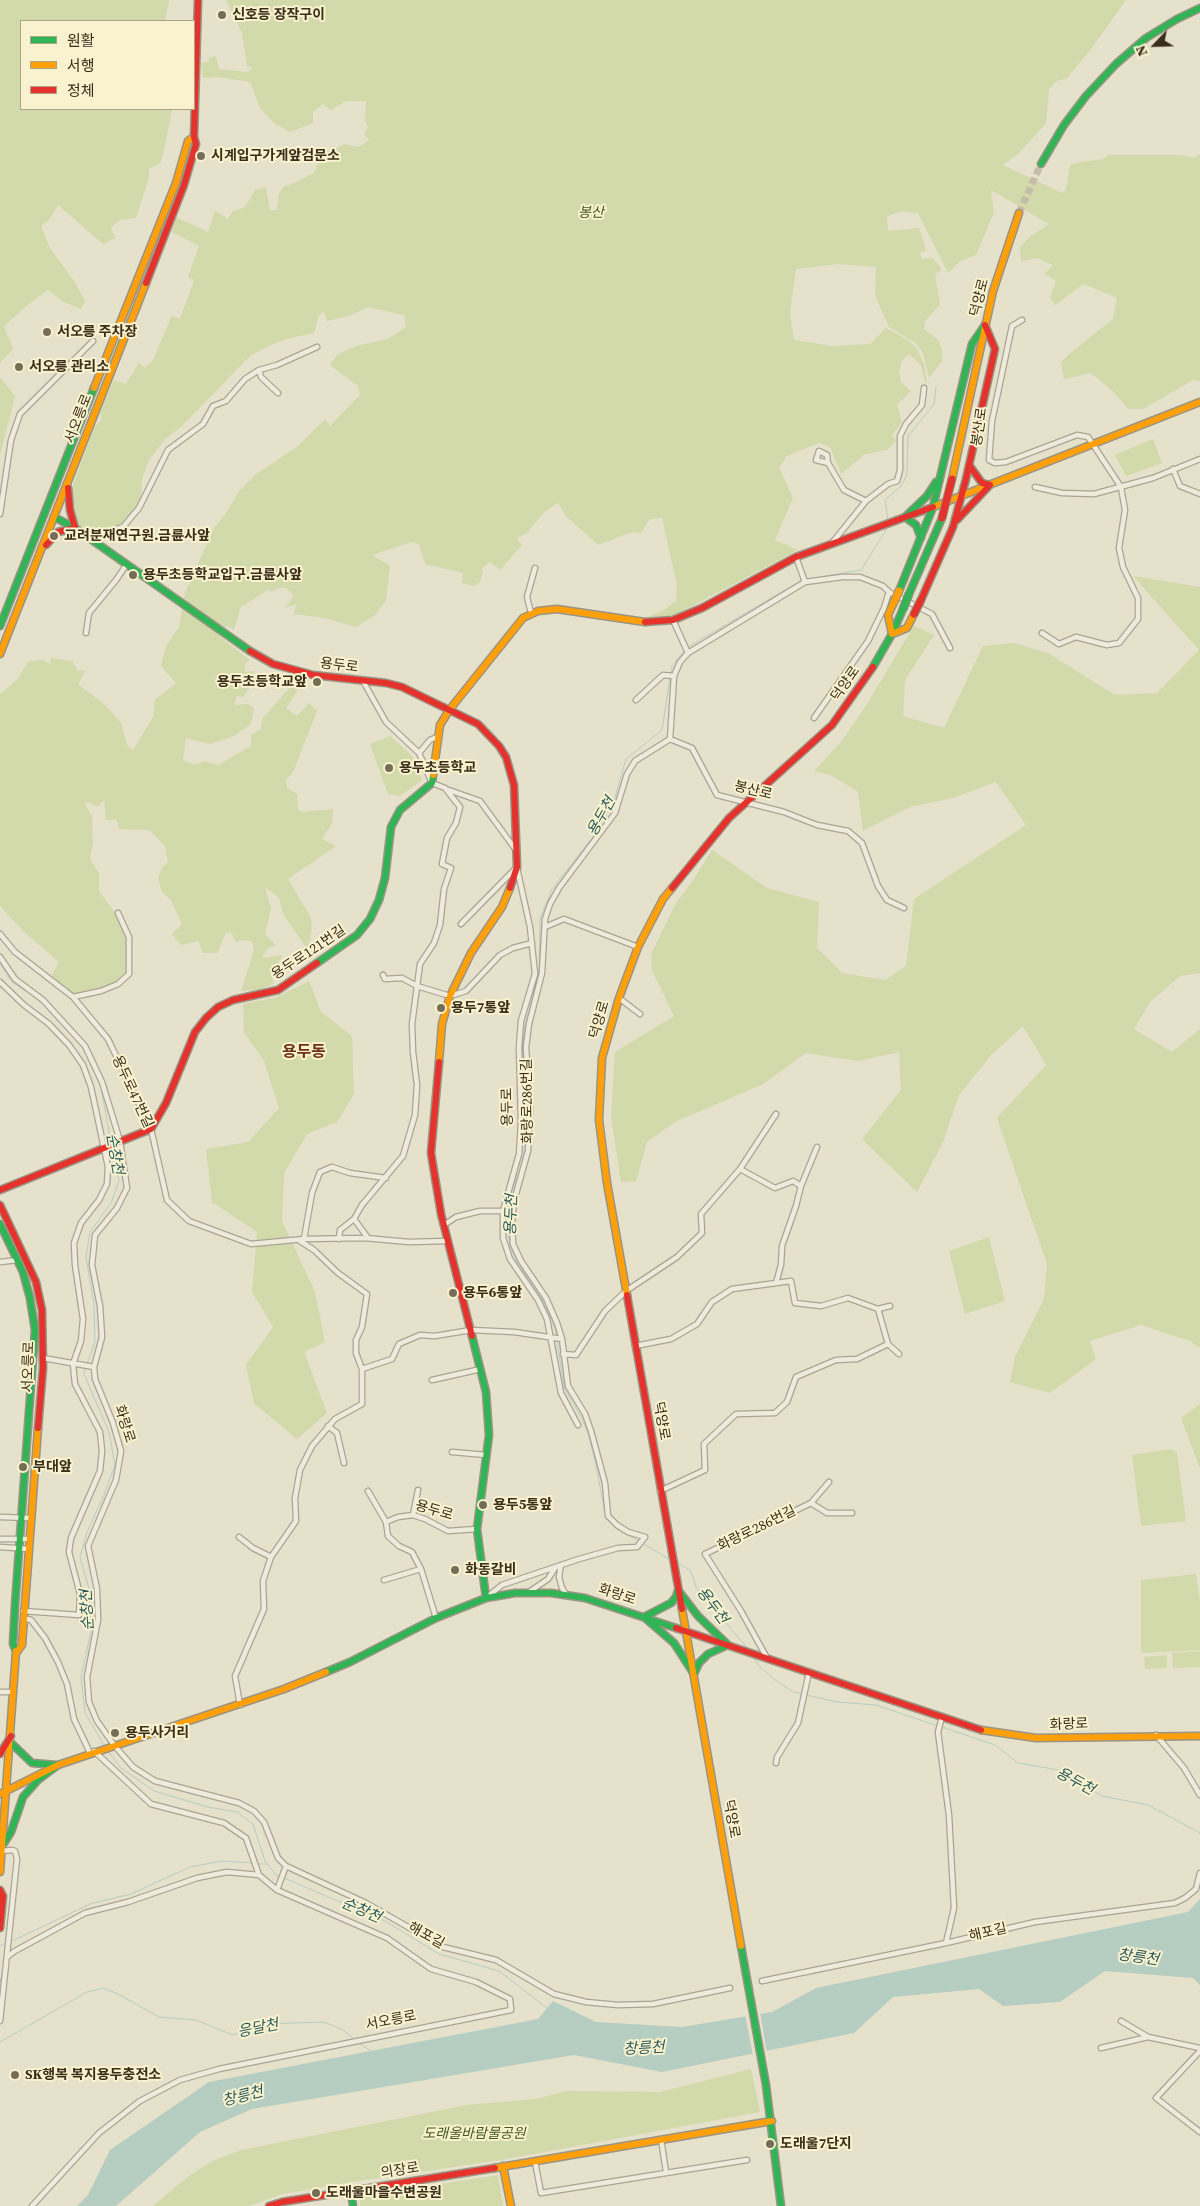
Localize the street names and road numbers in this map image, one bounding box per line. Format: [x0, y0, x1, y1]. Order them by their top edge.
street label: 덕양로 [967, 277, 993, 319]
street label: 서오릉로 [62, 392, 96, 446]
street label: 봉산로 [969, 407, 991, 447]
street label: 용두로 [319, 655, 359, 677]
street label: 덕양로 [828, 663, 864, 705]
street label: 봉산로 [732, 778, 774, 804]
street label: 용두로121번길 [269, 922, 349, 984]
street label: 덕양로 [587, 999, 613, 1041]
street label: 용두로47번길 [108, 1053, 156, 1131]
street label: 화랑로286번길 [519, 1058, 537, 1144]
street label: 용두로 [499, 1088, 517, 1126]
street label: 서오릉로 [20, 1341, 38, 1393]
street label: 덕양로 [649, 1401, 673, 1441]
street label: 화랑로 [110, 1403, 138, 1445]
street label: 용두로 [413, 1498, 455, 1524]
street label: 화랑로286번길 [715, 1503, 799, 1555]
street label: 화랑로 [596, 1581, 638, 1609]
street label: 화랑로 [1049, 1716, 1089, 1734]
street label: 덕양로 [719, 1799, 743, 1839]
street label: 해포길 [405, 1919, 447, 1953]
street label: 해포길 [967, 1920, 1009, 1946]
street label: 서오릉로 [364, 2008, 418, 2034]
street label: 의장로 [380, 2160, 420, 2182]

